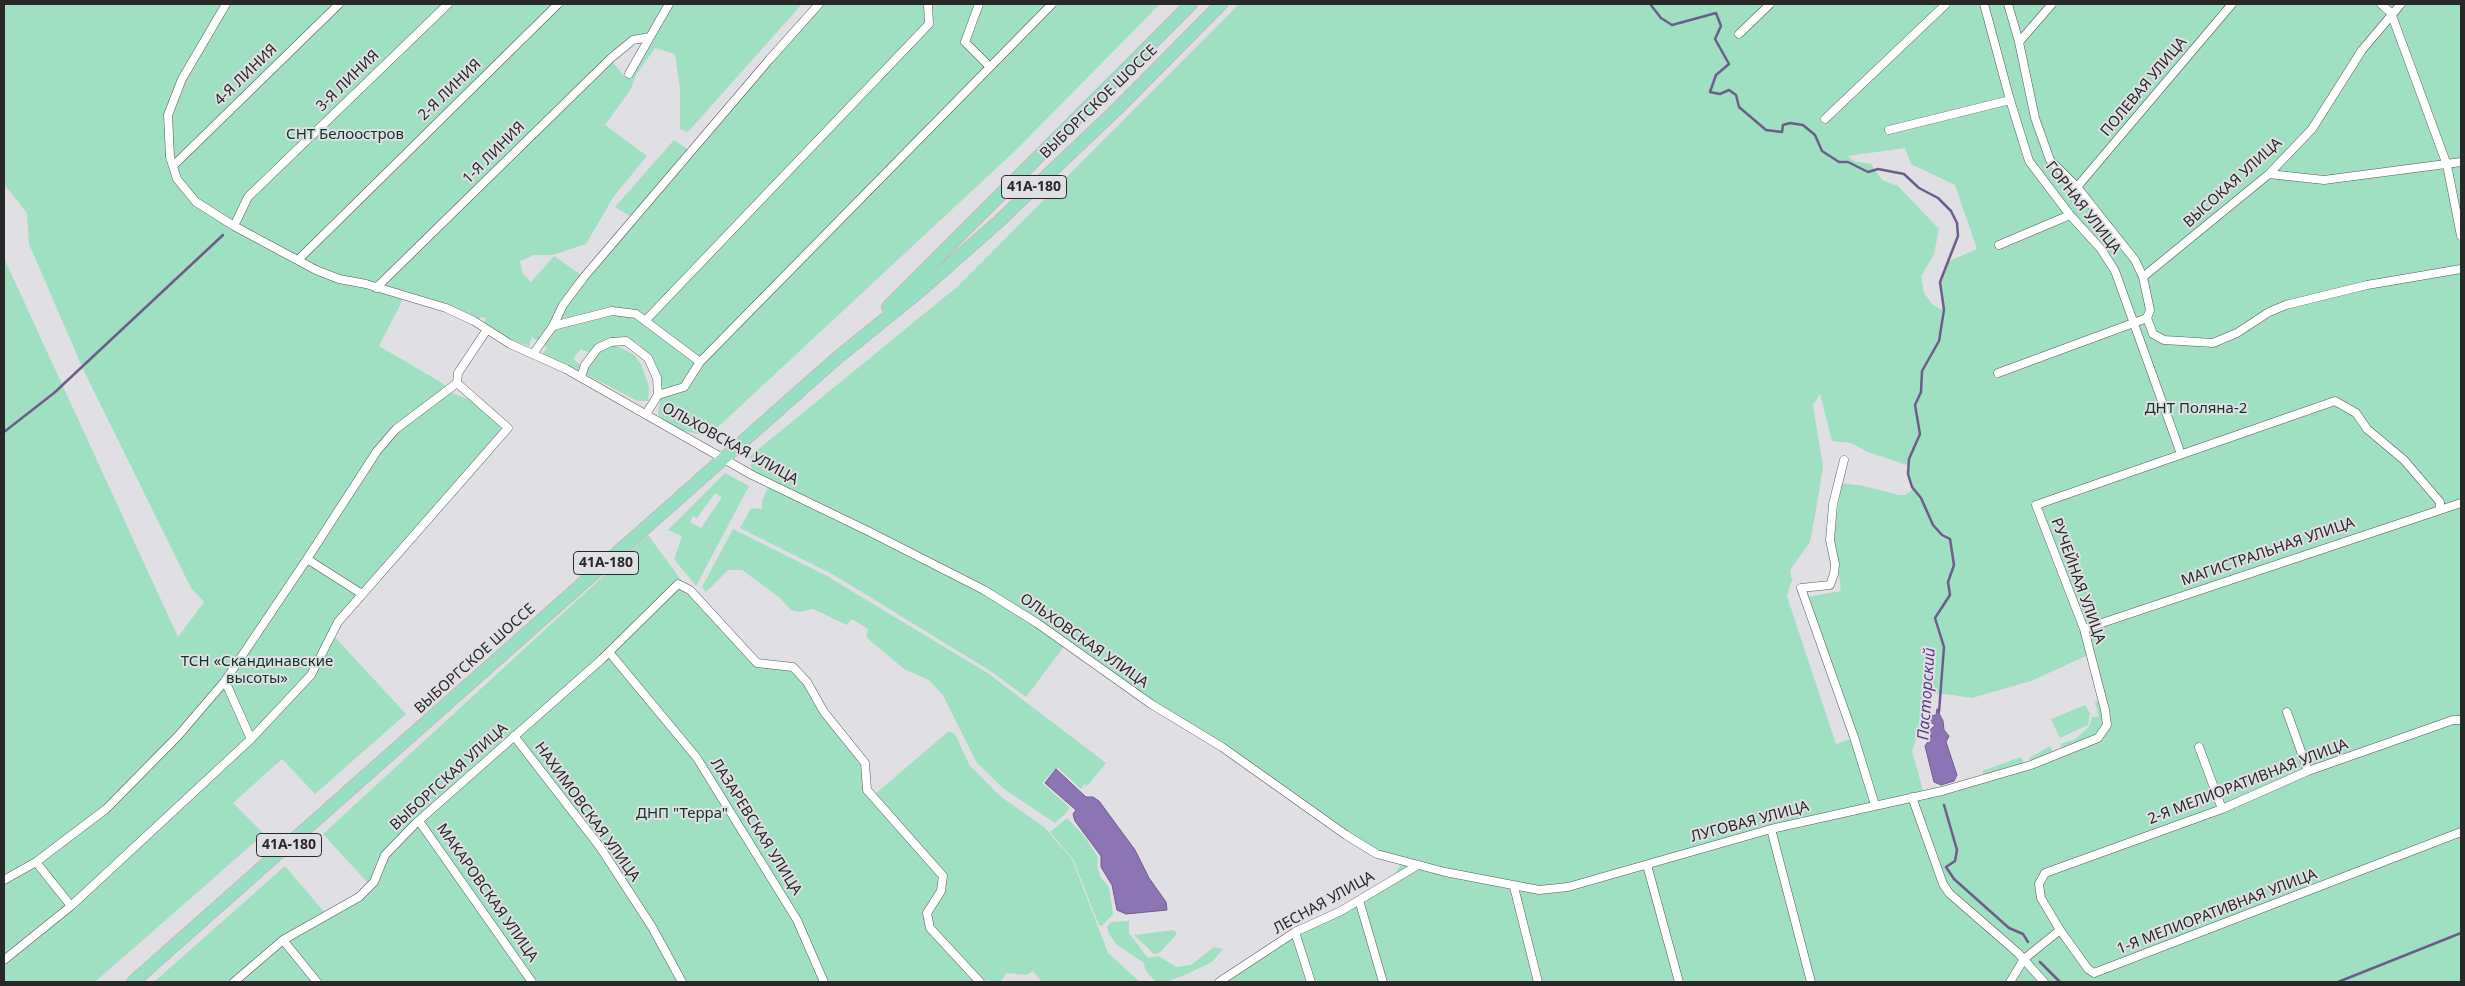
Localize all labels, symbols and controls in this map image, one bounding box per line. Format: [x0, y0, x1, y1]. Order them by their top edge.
street label: ПОЛЕВАЯ УЛИЦА [2097, 34, 2191, 140]
street label: 4-Я ЛИНИЯ [211, 40, 281, 110]
street label: ВЫБОРГСКОЕ ШОССЕ [1037, 41, 1161, 163]
street label: 3-Я ЛИНИЯ [313, 46, 383, 116]
street label: 2-Я ЛИНИЯ [415, 55, 485, 125]
street label: 1-Я ЛИНИЯ [459, 118, 529, 188]
park label: СНТ Белоостров [286, 126, 404, 144]
street label: ВЫСОКАЯ УЛИЦА [2180, 134, 2286, 232]
street label: ГОРНАЯ УЛИЦА [2041, 158, 2125, 258]
road number: 41А-180 [1002, 176, 1066, 198]
street label: ОЛЬХОВСКАЯ УЛИЦА [659, 399, 801, 489]
park label: ДНТ Поляна-2 [2145, 400, 2247, 418]
street label: МАГИСТРАЛЬНАЯ УЛИЦА [2179, 514, 2357, 590]
street label: РУЧЕЙНАЯ УЛИЦА [2047, 516, 2109, 646]
road number: 41А-180 [574, 552, 638, 574]
street label: ОЛЬХОВСКАЯ УЛИЦА [1016, 590, 1152, 692]
street label: ВЫБОРГСКОЕ ШОССЕ [411, 600, 539, 718]
water label: Пасторский [1914, 647, 1940, 741]
park label: ТСН «Скандинавские высоты» [181, 653, 333, 688]
street label: ВЫБОРГСКАЯ УЛИЦА [387, 719, 511, 835]
street label: 2-Я МЕЛИОРАТИВНАЯ УЛИЦА [2145, 735, 2351, 829]
street label: НАХИМОВСКАЯ УЛИЦА [530, 739, 644, 885]
street label: ЛАЗАРЕВСКАЯ УЛИЦА [707, 755, 805, 899]
street label: ЛУГОВАЯ УЛИЦА [1689, 798, 1811, 846]
park label: ДНП "Терра" [636, 805, 728, 823]
street label: МАКАРОВСКАЯ УЛИЦА [432, 820, 542, 966]
road number: 41А-180 [256, 834, 322, 856]
street label: 1-Я МЕЛИОРАТИВНАЯ УЛИЦА [2114, 865, 2320, 959]
street label: ЛЕСНАЯ УЛИЦА [1270, 868, 1378, 938]

